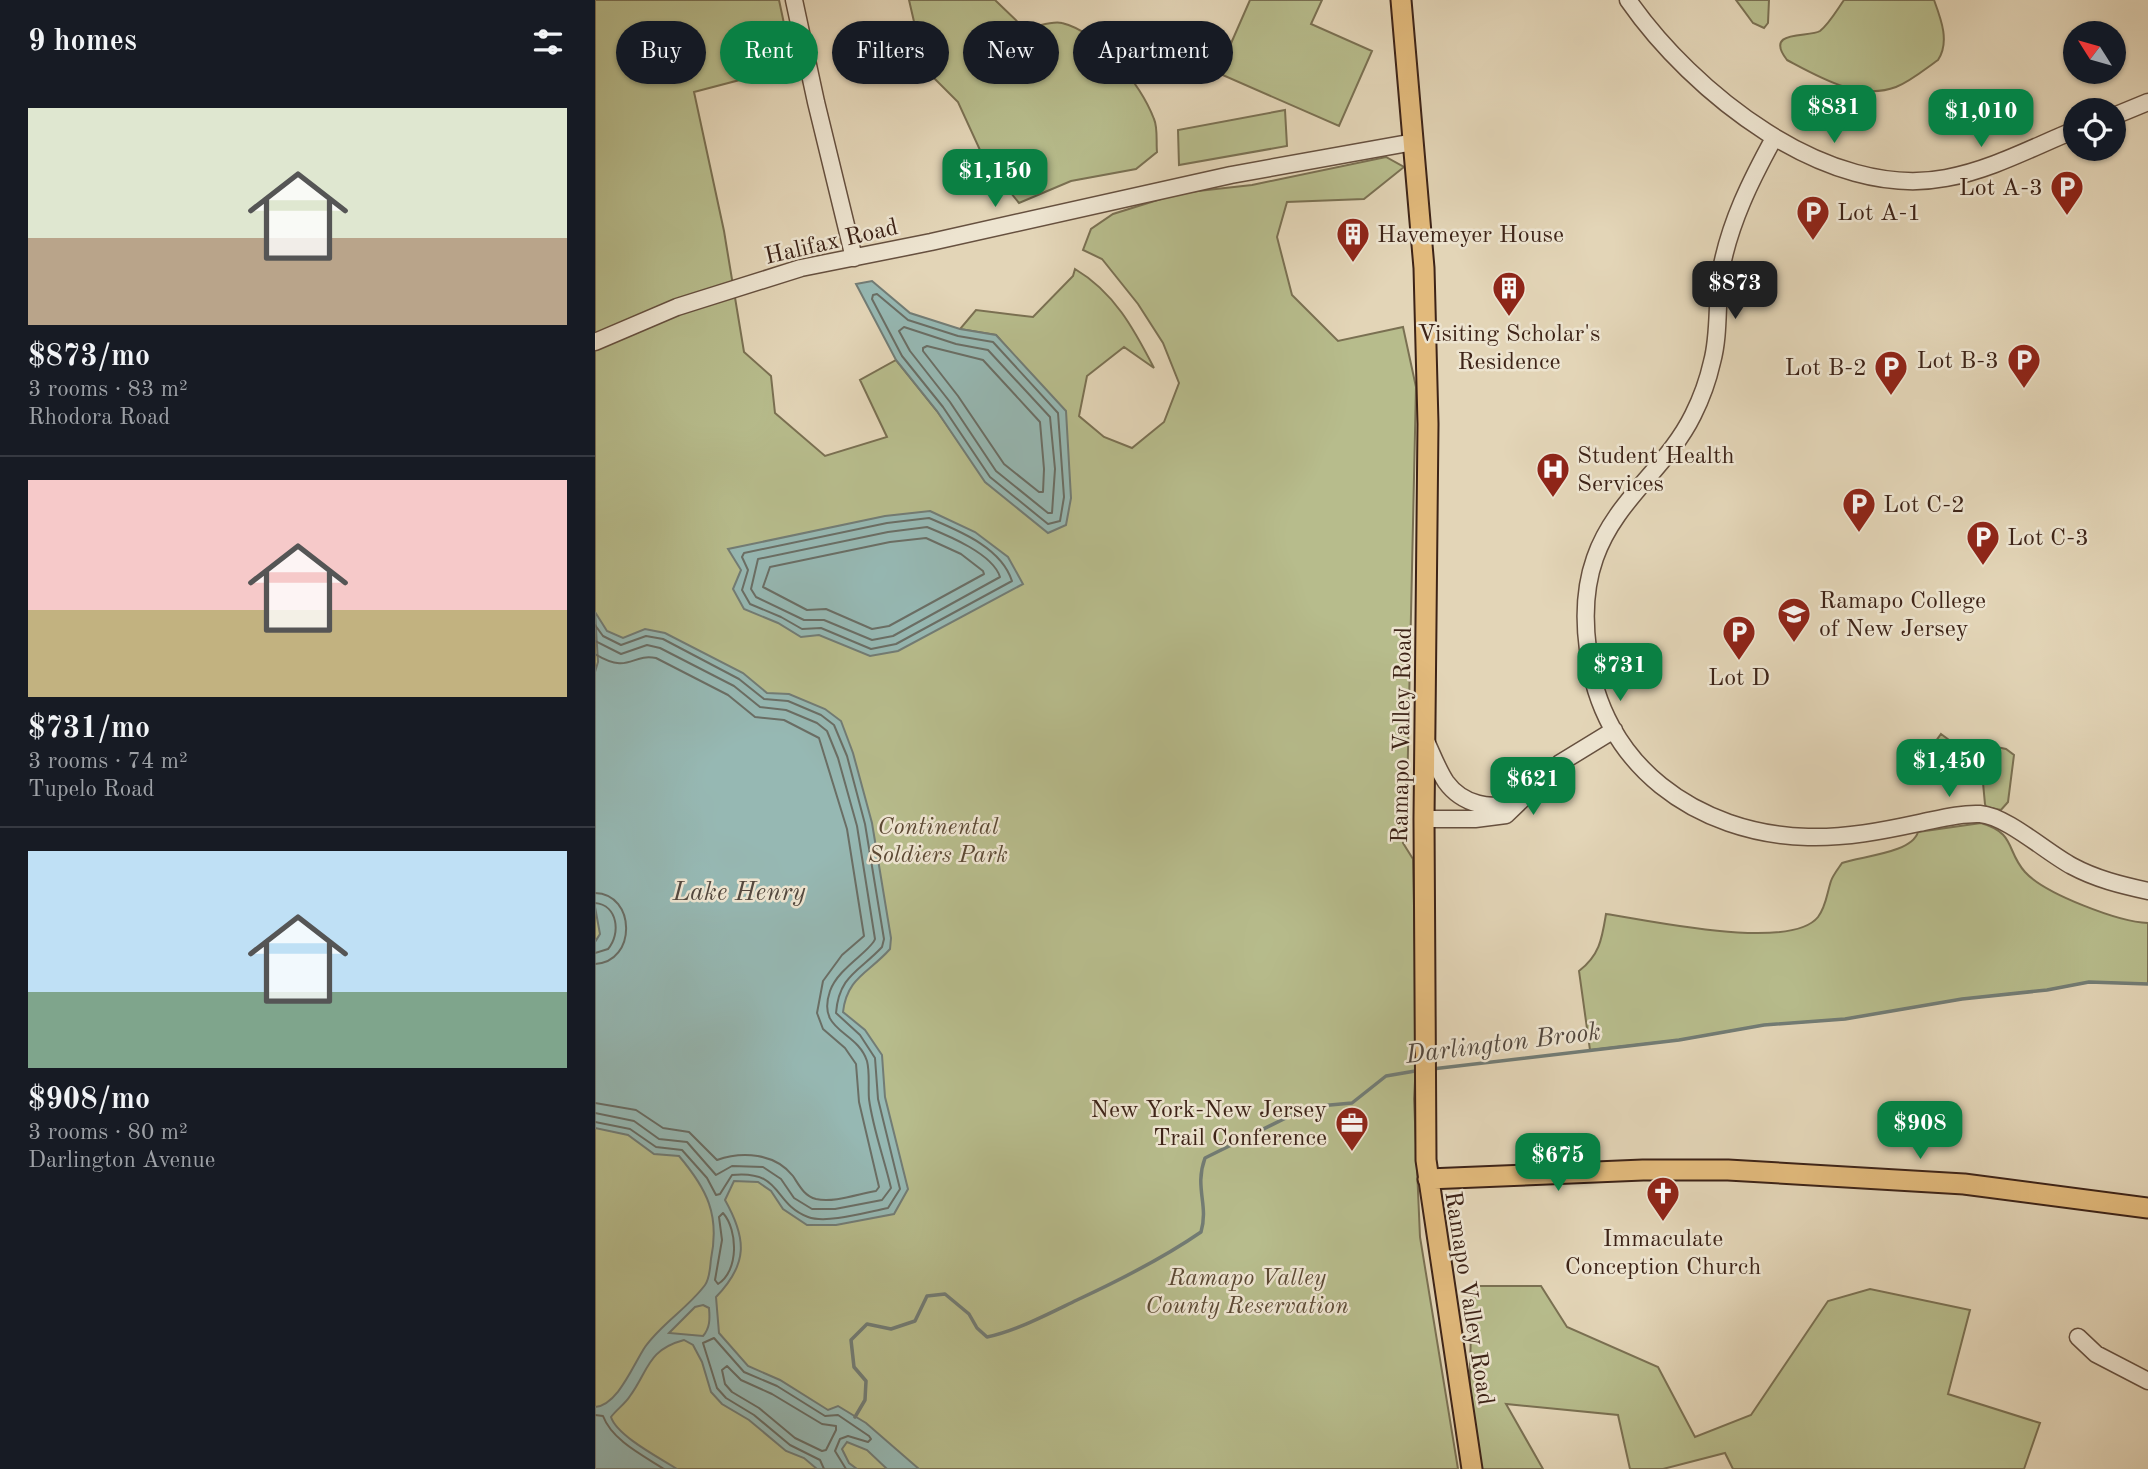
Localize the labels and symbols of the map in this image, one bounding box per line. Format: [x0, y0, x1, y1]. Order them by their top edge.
north arrow [2063, 21, 2126, 84]
pin: $831 [1793, 86, 1875, 145]
pin: $1,010 [1924, 90, 2038, 149]
pin: $1,150 [938, 150, 1052, 209]
parking icon: Lot A-3 [2048, 168, 2086, 217]
place label: Lot A-3 [1959, 177, 2043, 201]
parking icon: Lot A-1 [1794, 193, 1832, 242]
place label: Lot A-1 [1837, 202, 1921, 226]
building icon: Havemeyer House [1334, 215, 1372, 264]
street label: Halifax Road [762, 216, 900, 270]
place label: Havemeyer House [1377, 224, 1564, 248]
pin: $873 [1694, 262, 1776, 321]
building icon: Visiting Scholar's Residence [1490, 269, 1528, 318]
place label: Visiting Scholar's Residence [1417, 323, 1601, 375]
parking icon: Lot B-3 [2005, 341, 2043, 390]
parking icon: Lot B-2 [1872, 348, 1910, 397]
place label: Lot B-3 [1917, 350, 1999, 374]
place label: Lot B-2 [1785, 357, 1867, 381]
place label: Student Health Services [1577, 445, 1735, 497]
hospital icon: Student Health Services [1534, 450, 1572, 499]
parking icon: Lot C-2 [1840, 485, 1878, 534]
place label: Lot C-2 [1883, 494, 1965, 518]
parking icon: Lot C-3 [1964, 518, 2002, 567]
place label: Lot C-3 [2007, 527, 2089, 551]
place label: Ramapo College of New Jersey [1819, 590, 1986, 642]
school or university icon: Ramapo College of New Jersey [1775, 595, 1813, 644]
parking icon: Lot D [1720, 613, 1758, 662]
street label: Ramapo Valley Road [1389, 627, 1417, 843]
pin: $731 [1579, 644, 1661, 703]
place label: Lot D [1708, 667, 1770, 691]
pin: $1,450 [1892, 740, 2006, 799]
pin: $621 [1492, 758, 1574, 817]
park label: Continental Soldiers Park [868, 816, 1008, 868]
water label: Lake Henry [671, 880, 806, 906]
water label: Darlington Brook [1403, 1019, 1602, 1069]
place label: New York-New Jersey Trail Conference [1090, 1099, 1327, 1151]
pin: $908 [1879, 1102, 1961, 1161]
office icon: New York-New Jersey Trail Conference [1333, 1104, 1371, 1153]
pin: $675 [1517, 1134, 1599, 1193]
church icon: Immaculate Conception Church [1644, 1174, 1682, 1223]
street label: Ramapo Valley Road [1439, 1190, 1497, 1407]
place label: Immaculate Conception Church [1565, 1228, 1761, 1280]
park label: Ramapo Valley County Reservation [1145, 1267, 1349, 1319]

